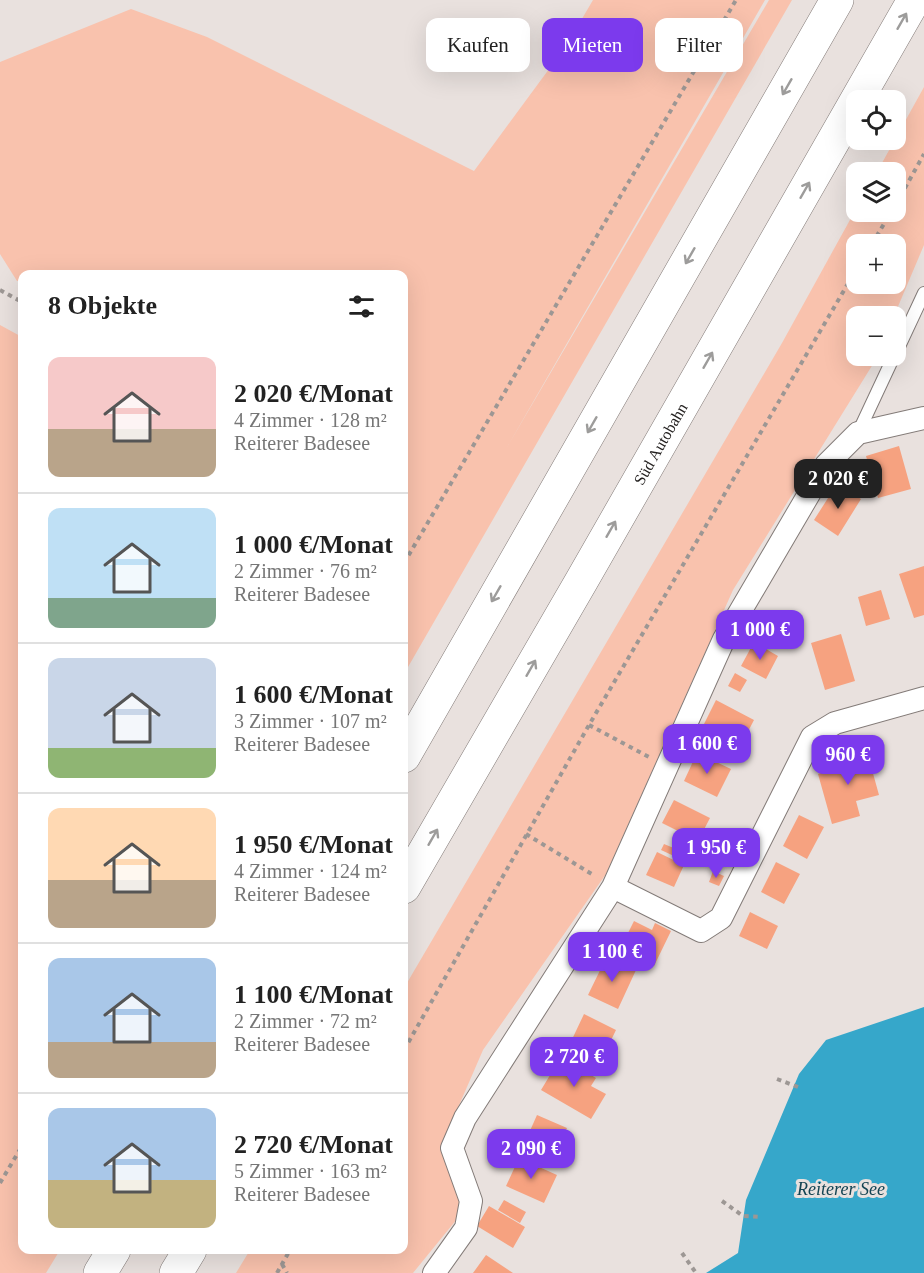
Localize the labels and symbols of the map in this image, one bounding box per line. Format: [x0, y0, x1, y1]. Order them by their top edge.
one-way arrow [896, 13, 908, 30]
one-way arrow [781, 78, 793, 95]
one-way arrow [800, 182, 811, 200]
one-way arrow [683, 247, 695, 264]
one-way arrow [702, 352, 714, 369]
street label: Süd Autobahn [630, 400, 690, 487]
one-way arrow [586, 416, 598, 433]
pin: 2 020 € [783, 459, 893, 510]
one-way arrow [605, 521, 617, 538]
one-way arrow [489, 586, 501, 603]
pin: 1 000 € [705, 610, 815, 661]
one-way arrow [525, 660, 537, 677]
pin: 1 600 € [652, 724, 762, 775]
pin: 960 € [806, 735, 890, 786]
pin: 1 950 € [661, 828, 771, 879]
one-way arrow [427, 829, 439, 846]
pin: 1 100 € [557, 932, 667, 983]
pin: 2 720 € [519, 1037, 629, 1088]
pin: 2 090 € [476, 1129, 586, 1180]
water label: Reiterer See [796, 1179, 885, 1199]

